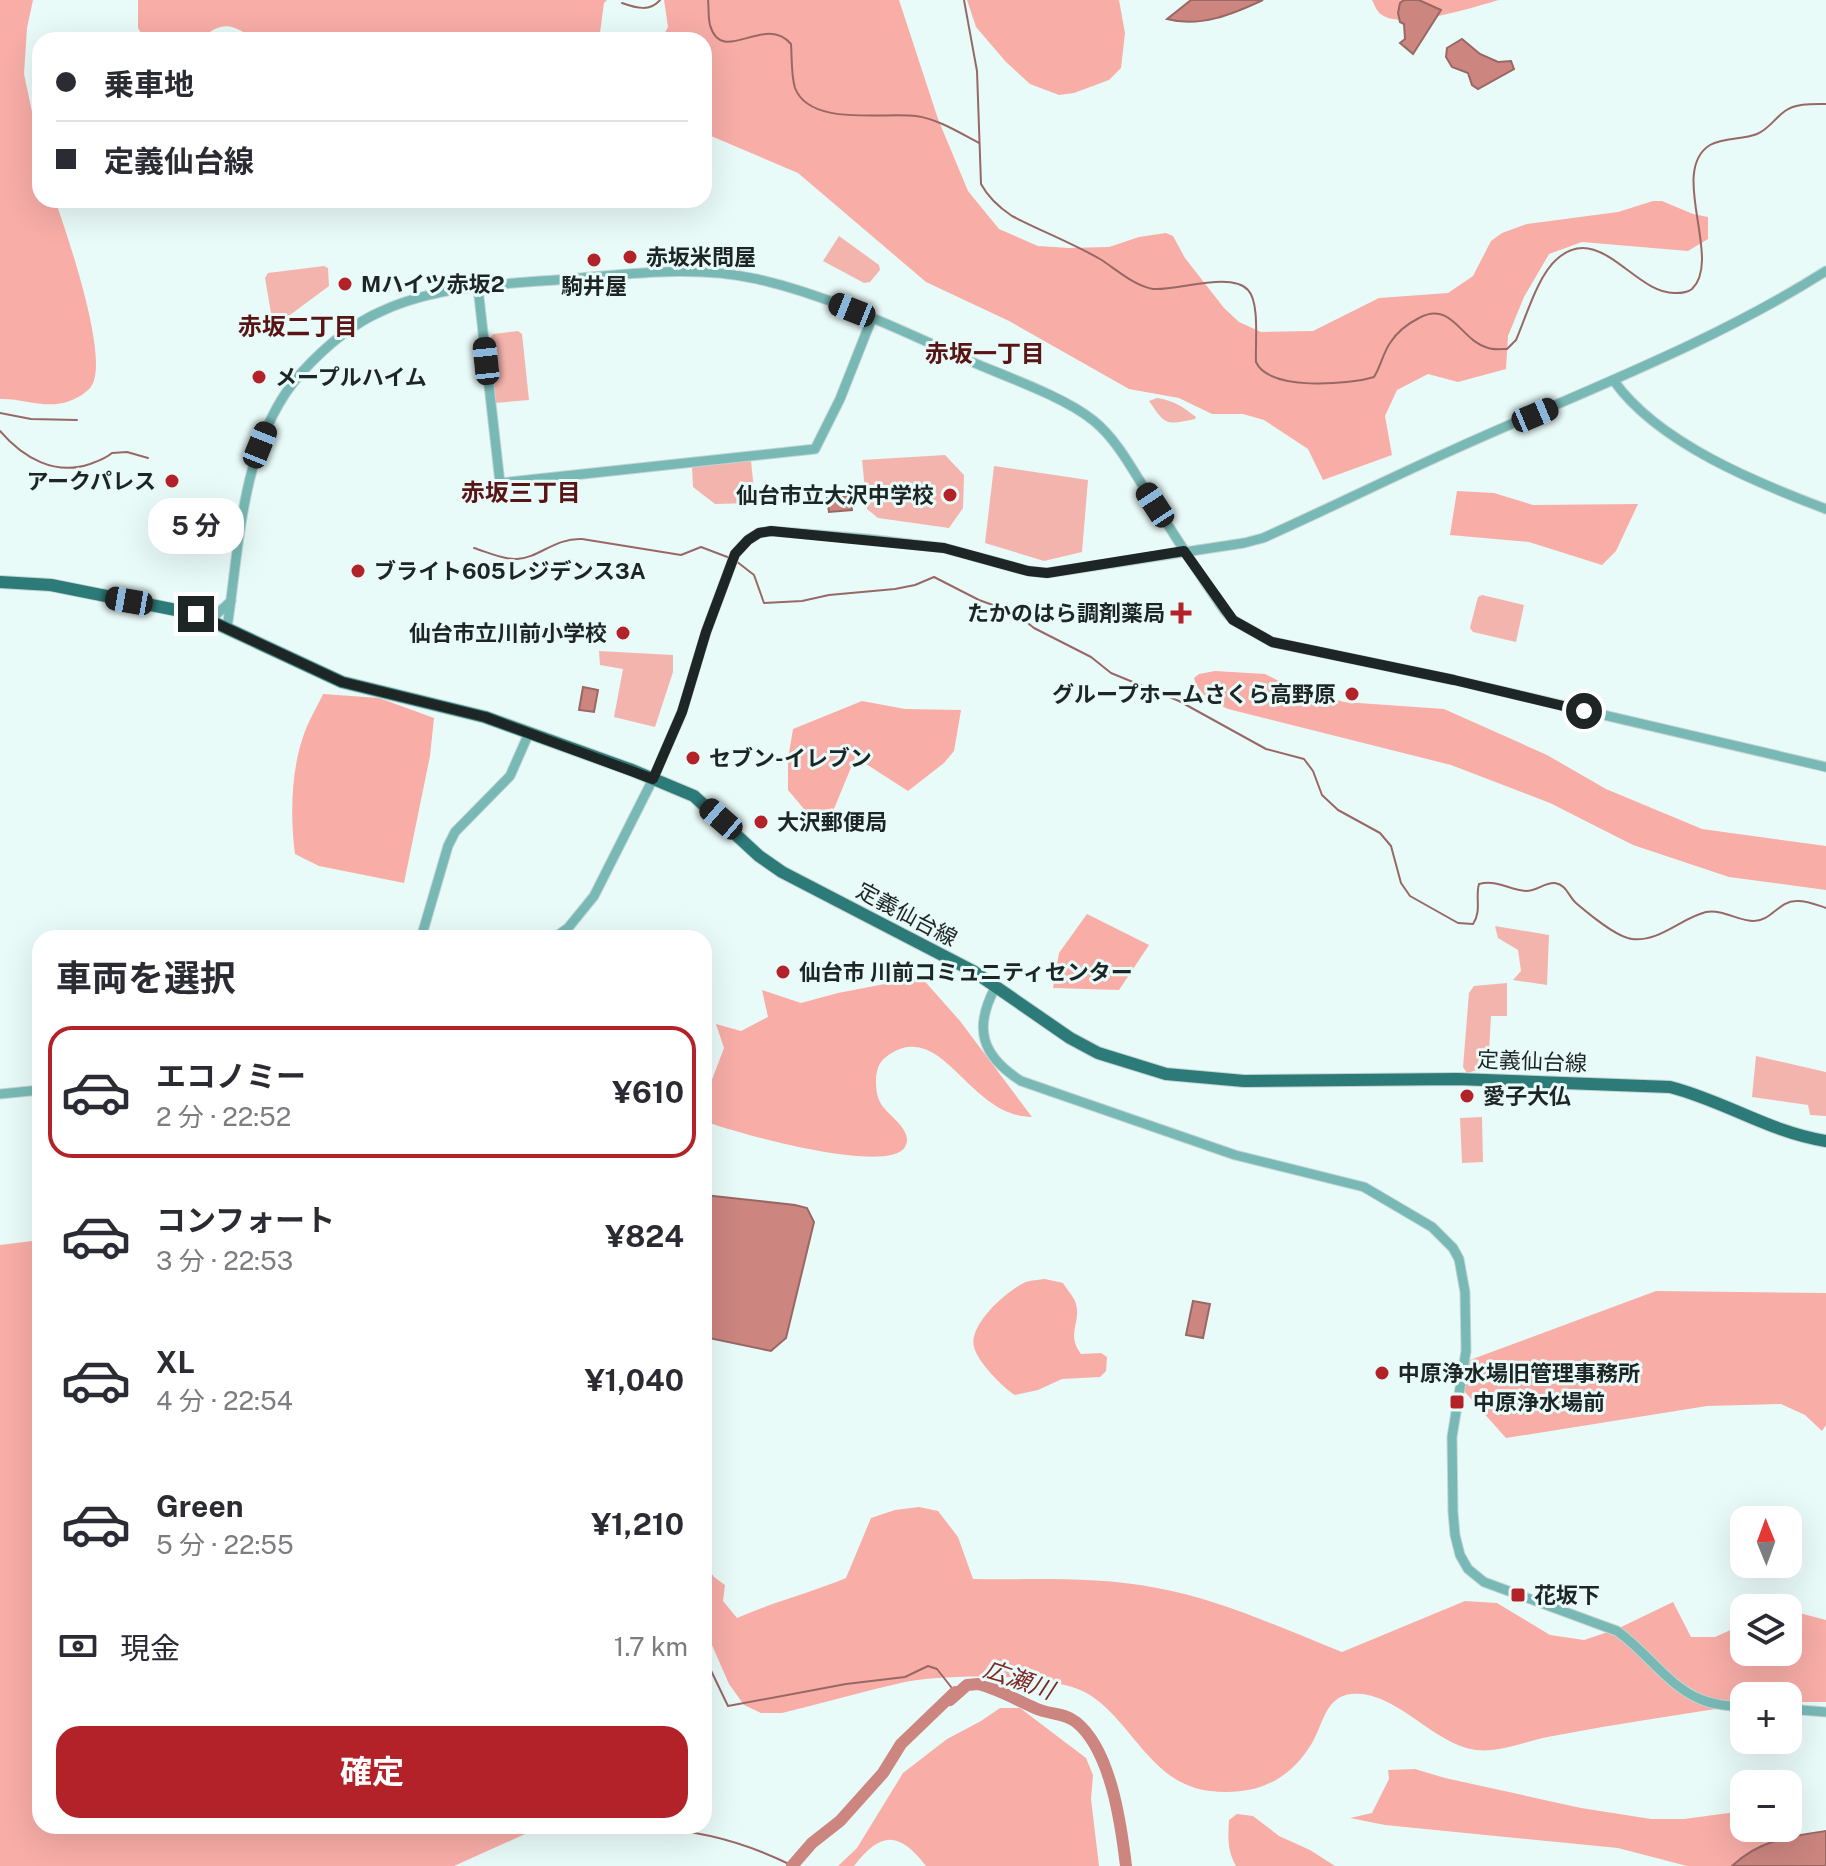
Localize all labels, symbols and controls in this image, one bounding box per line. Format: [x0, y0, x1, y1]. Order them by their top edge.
text: 乗車地 [104, 66, 194, 102]
text: 定義仙台線 [104, 143, 254, 179]
place label: 赤坂米問屋 [646, 244, 756, 270]
marker: 赤坂米問屋 [621, 248, 639, 266]
marker: 駒井屋 [585, 251, 603, 269]
place label: Mハイツ赤坂2 [361, 271, 505, 297]
place label: 駒井屋 [561, 273, 627, 299]
marker: Mハイツ赤坂2 [336, 275, 354, 293]
car [825, 290, 879, 330]
district label: 赤坂二丁目 [238, 312, 358, 340]
car [472, 336, 500, 386]
district label: 赤坂一丁目 [925, 339, 1045, 367]
place label: メープルハイム [275, 364, 427, 390]
marker: メープルハイム [250, 368, 268, 386]
car [1508, 395, 1562, 435]
car [240, 418, 280, 472]
place label: アークパレス [26, 468, 156, 494]
marker: アークパレス [163, 472, 181, 490]
district label: 赤坂三丁目 [461, 478, 581, 506]
car [1132, 478, 1178, 532]
place label: 仙台市立大沢中学校 [736, 482, 934, 508]
marker: 仙台市立大沢中学校 [941, 486, 959, 504]
callout: 5 分 [148, 498, 244, 554]
text: 5 分 [171, 510, 221, 541]
place label: ブライト605レジデンス3A [374, 558, 646, 584]
marker: ブライト605レジデンス3A [349, 562, 367, 580]
car [103, 585, 155, 617]
route end [178, 596, 214, 632]
place label: たかのはら調剤薬局 [967, 600, 1165, 626]
marker: たかのはら調剤薬局 [1172, 604, 1190, 622]
place label: 仙台市立川前小学校 [409, 620, 607, 646]
marker: 仙台市立川前小学校 [614, 624, 632, 642]
place label: グループホームさくら高野原 [1052, 681, 1336, 707]
marker: グループホームさくら高野原 [1343, 685, 1361, 703]
route start [1566, 693, 1602, 729]
place label: セブン-イレブン [709, 745, 872, 771]
marker: セブン-イレブン [684, 749, 702, 767]
car [695, 794, 747, 844]
place label: 大沢郵便局 [777, 809, 887, 835]
marker: 大沢郵便局 [752, 813, 770, 831]
street label: 定義仙台線 [852, 877, 962, 951]
text: 車両を選択 [56, 957, 236, 999]
place label: 仙台市 川前コミュニティセンター [799, 959, 1133, 985]
marker: 仙台市 川前コミュニティセンター [774, 963, 792, 981]
street label: 定義仙台線 [1477, 1046, 1587, 1076]
icon: car [60, 1056, 132, 1128]
text: エコノミー [156, 1058, 306, 1094]
text: ¥610 [612, 1074, 684, 1110]
place label: 愛子大仏 [1483, 1083, 1571, 1109]
marker: 愛子大仏 [1458, 1087, 1476, 1105]
text: 2 分 · 22:52 [156, 1101, 291, 1132]
icon: car [60, 1200, 132, 1272]
text: コンフォート [156, 1202, 335, 1238]
text: ¥824 [605, 1218, 684, 1254]
text: 3 分 · 22:53 [156, 1245, 293, 1276]
icon: car [60, 1344, 132, 1416]
text: XL [156, 1344, 195, 1380]
place label: 中原浄水場旧管理事務所 [1398, 1360, 1640, 1386]
text: ¥1,040 [585, 1362, 684, 1398]
marker: 中原浄水場旧管理事務所 [1373, 1364, 1391, 1382]
text: 4 分 · 22:54 [156, 1385, 293, 1416]
place label: 中原浄水場前 [1473, 1389, 1605, 1415]
marker: 中原浄水場前 [1448, 1393, 1466, 1411]
icon: car [60, 1488, 132, 1560]
text: Green [156, 1488, 243, 1524]
text: ¥1,210 [591, 1506, 684, 1542]
north arrow [1730, 1506, 1802, 1578]
map controls [1730, 1506, 1802, 1842]
text: 5 分 · 22:55 [156, 1529, 294, 1560]
place label: 花坂下 [1534, 1582, 1600, 1608]
marker: 花坂下 [1509, 1586, 1527, 1604]
button: layers [1730, 1594, 1802, 1666]
icon: cash [56, 1624, 100, 1668]
text: 現金 [120, 1630, 180, 1666]
text: 1.7 km [614, 1631, 688, 1662]
water label: 広瀬川 [980, 1654, 1060, 1705]
button: + [1730, 1682, 1802, 1754]
button: 確定 [56, 1726, 688, 1818]
button: − [1730, 1770, 1802, 1842]

